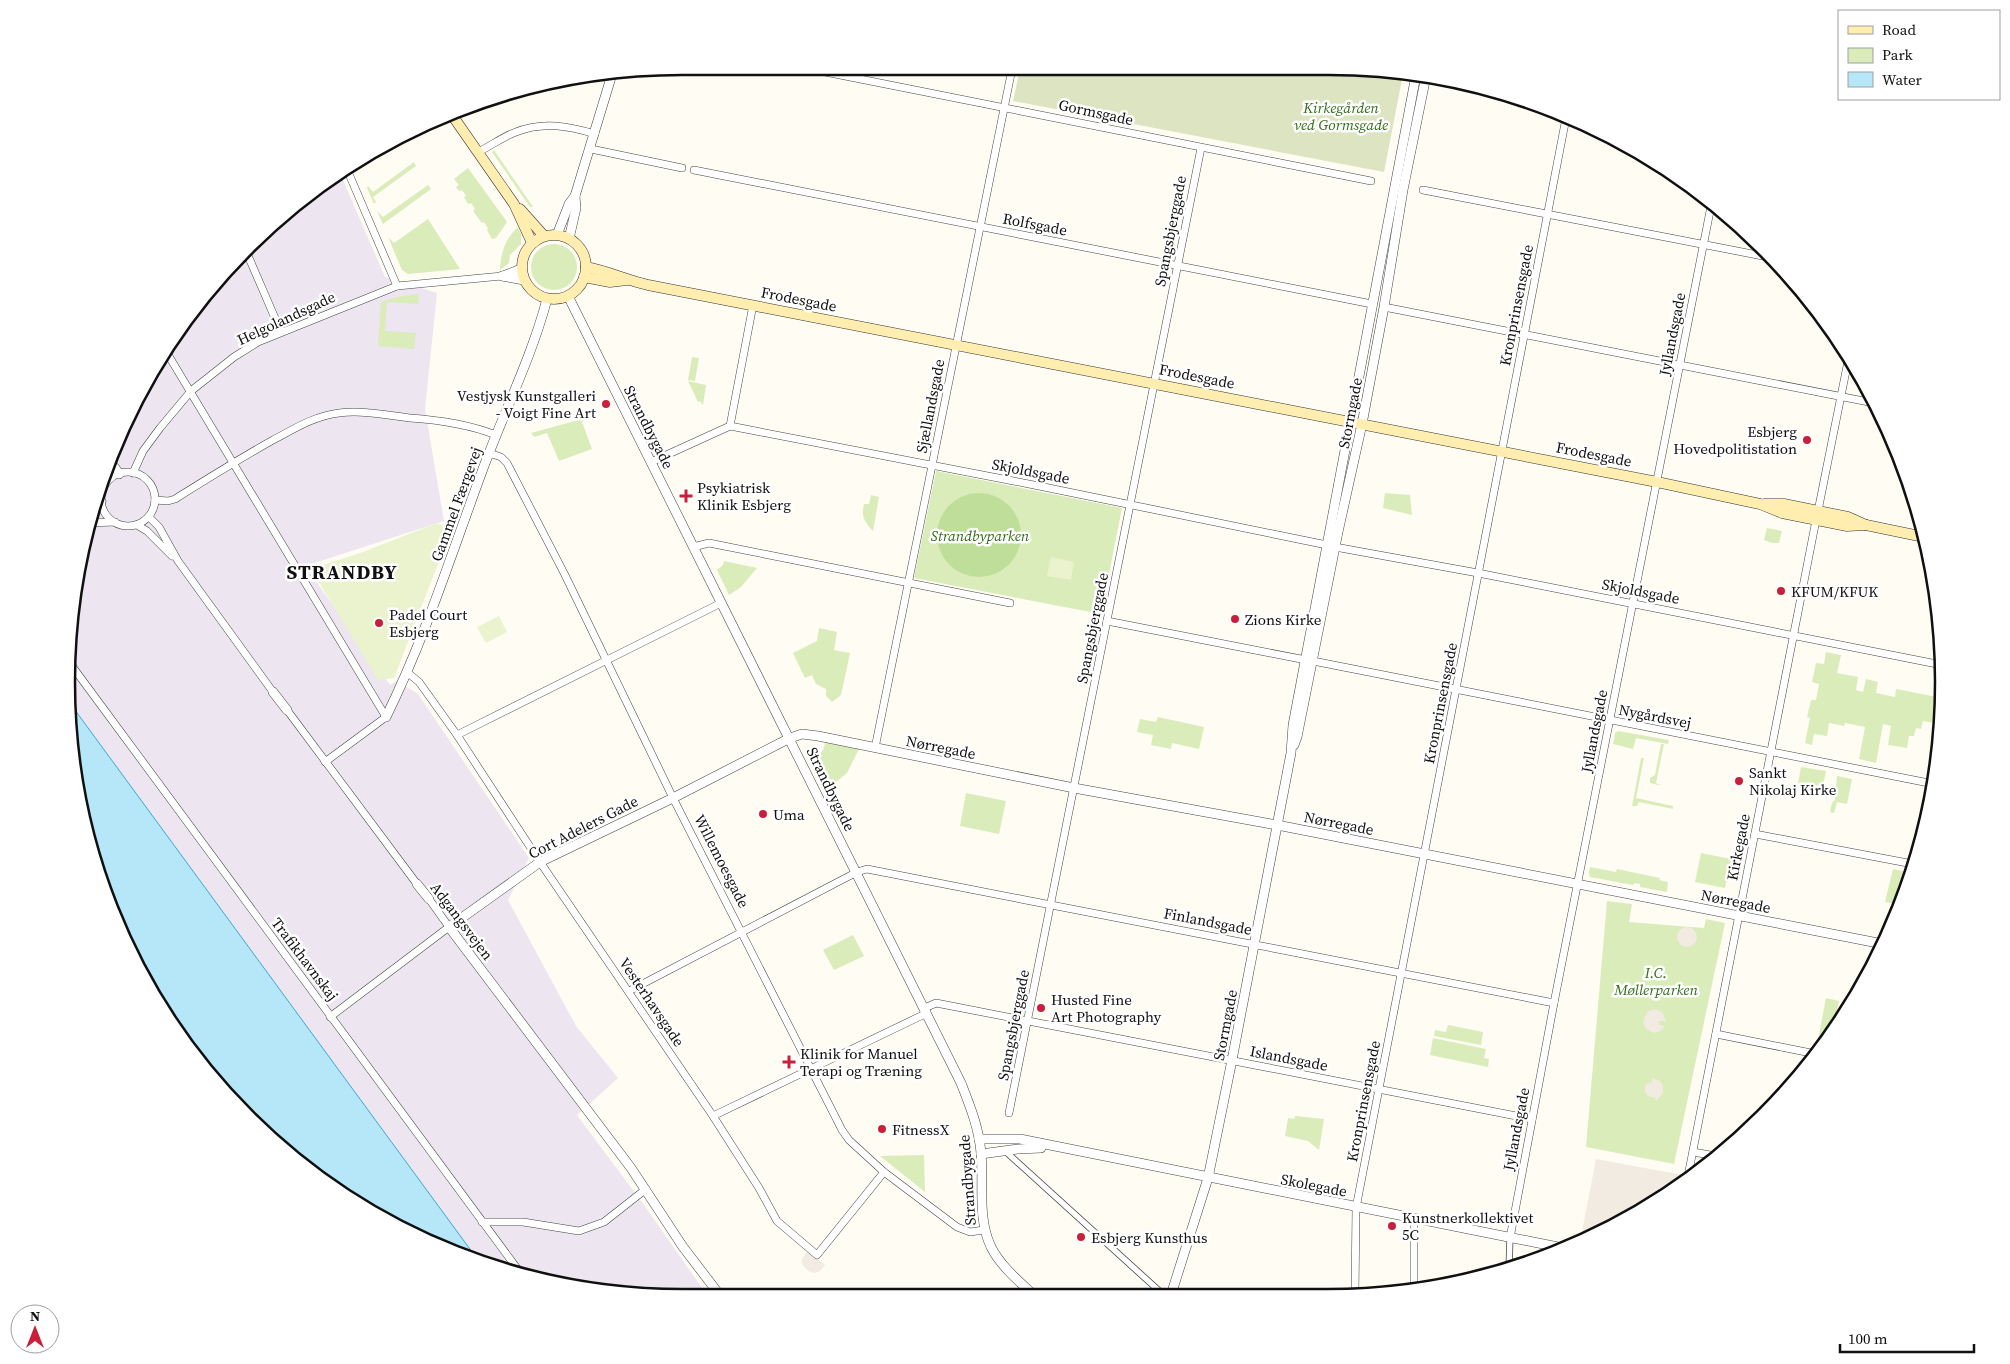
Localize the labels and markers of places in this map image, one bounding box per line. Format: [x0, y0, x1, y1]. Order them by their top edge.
place label: Vestjysk Kunstgalleri - Voigt Fine Art [457, 385, 596, 423]
marker: Vestjysk Kunstgalleri - Voigt Fine Art [600, 398, 612, 410]
place label: Esbjerg Hovedpolitistation [1673, 421, 1797, 459]
marker: Esbjerg Hovedpolitistation [1801, 434, 1813, 446]
place label: Psykiatrisk Klinik Esbjerg [697, 477, 791, 515]
marker: Psykiatrisk Klinik Esbjerg [679, 489, 693, 503]
place label: KFUM/KFUK [1791, 581, 1878, 602]
marker: KFUM/KFUK [1775, 585, 1787, 597]
place label: Padel Court Esbjerg [389, 604, 467, 642]
place label: Zions Kirke [1245, 609, 1322, 630]
marker: Zions Kirke [1229, 613, 1241, 625]
marker: Padel Court Esbjerg [373, 617, 385, 629]
place label: Sankt Nikolaj Kirke [1749, 762, 1837, 800]
marker: Sankt Nikolaj Kirke [1733, 775, 1745, 787]
place label: Uma [773, 804, 805, 825]
marker: Uma [757, 808, 769, 820]
place label: Husted Fine Art Photography [1051, 989, 1161, 1027]
marker: Husted Fine Art Photography [1035, 1002, 1047, 1014]
place label: Klinik for Manuel Terapi og Træning [800, 1043, 922, 1081]
marker: Klinik for Manuel Terapi og Træning [782, 1055, 796, 1069]
place label: FitnessX [892, 1119, 950, 1140]
marker: FitnessX [876, 1123, 888, 1135]
place label: Kunstnerkollektivet 5C [1402, 1207, 1534, 1245]
marker: Kunstnerkollektivet 5C [1386, 1220, 1398, 1232]
place label: Esbjerg Kunsthus [1091, 1227, 1207, 1248]
marker: Esbjerg Kunsthus [1075, 1231, 1087, 1243]

